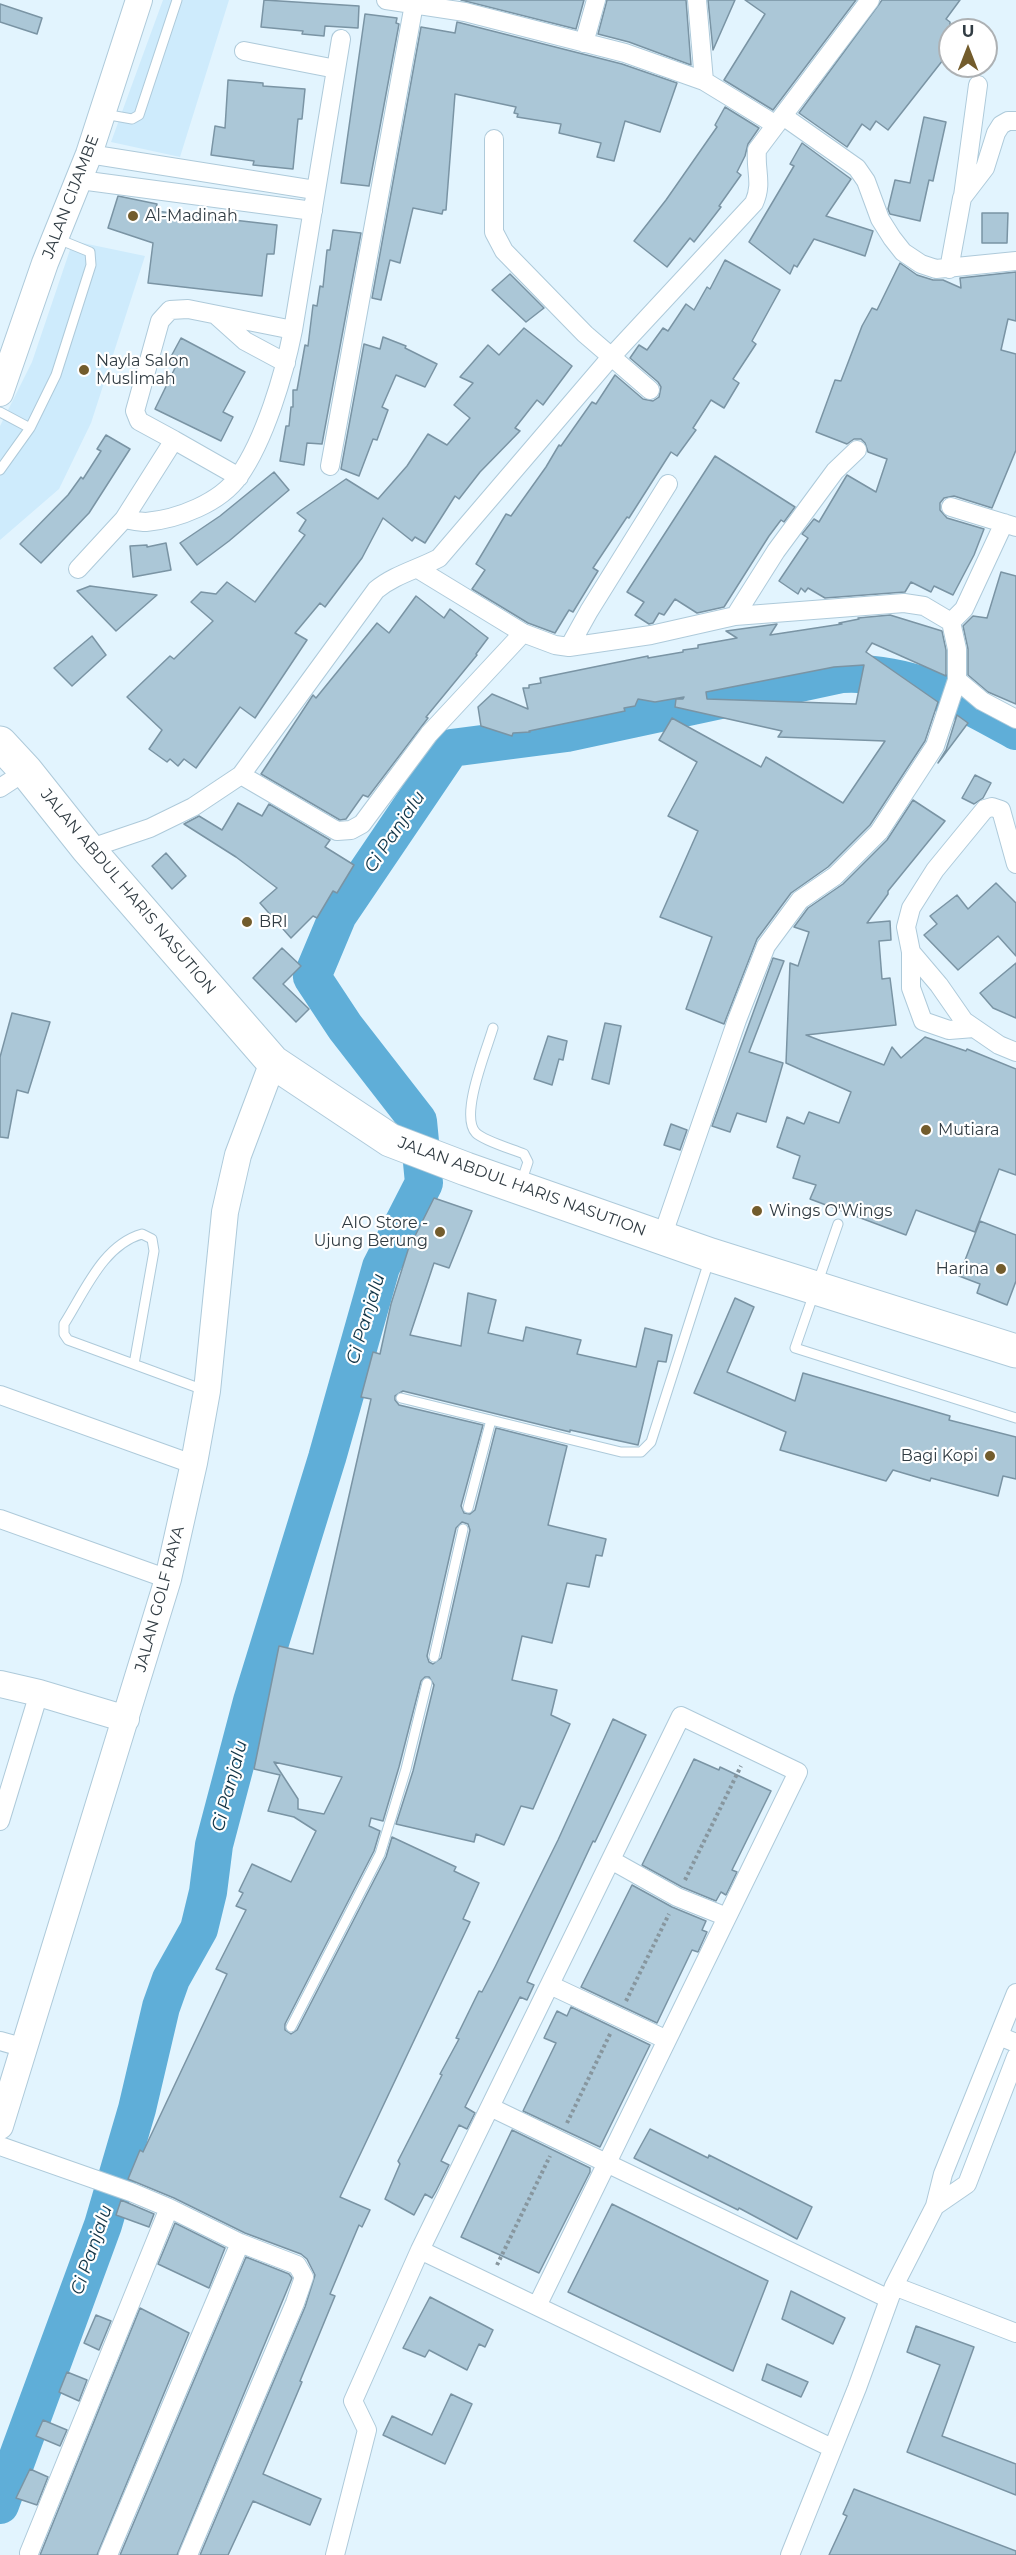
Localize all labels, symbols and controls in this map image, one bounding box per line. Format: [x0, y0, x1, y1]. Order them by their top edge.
north arrow [938, 18, 998, 78]
text: U [962, 22, 974, 41]
street label: JALAN CIJAMBE [39, 132, 103, 262]
place label: Al-Madinah [145, 206, 238, 226]
marker: Al-Madinah [126, 209, 140, 223]
place label: Nayla Salon Muslimah [96, 351, 189, 389]
marker: Nayla Salon Muslimah [77, 363, 91, 377]
street label: JALAN ABDUL HARIS NASUTION [36, 785, 220, 999]
water label: Ci Panjalu [360, 787, 430, 877]
place label: BRI [259, 912, 287, 932]
marker: BRI [240, 915, 254, 929]
place label: Mutiara [938, 1120, 999, 1140]
marker: Mutiara [919, 1123, 933, 1137]
street label: JALAN ABDUL HARIS NASUTION [395, 1133, 649, 1241]
place label: Wings O'Wings [769, 1201, 892, 1221]
marker: Wings O'Wings [750, 1204, 764, 1218]
place label: AIO Store - Ujung Berung [314, 1213, 428, 1251]
marker: AIO Store - Ujung Berung [433, 1225, 447, 1239]
place label: Harina [936, 1259, 989, 1279]
marker: Harina [994, 1262, 1008, 1276]
water label: Ci Panjalu [342, 1271, 390, 1367]
place label: Bagi Kopi [901, 1446, 978, 1466]
marker: Bagi Kopi [983, 1449, 997, 1463]
street label: JALAN GOLF RAYA [131, 1524, 189, 1674]
water label: Ci Panjalu [207, 1738, 253, 1834]
water label: Ci Panjalu [67, 2202, 117, 2298]

